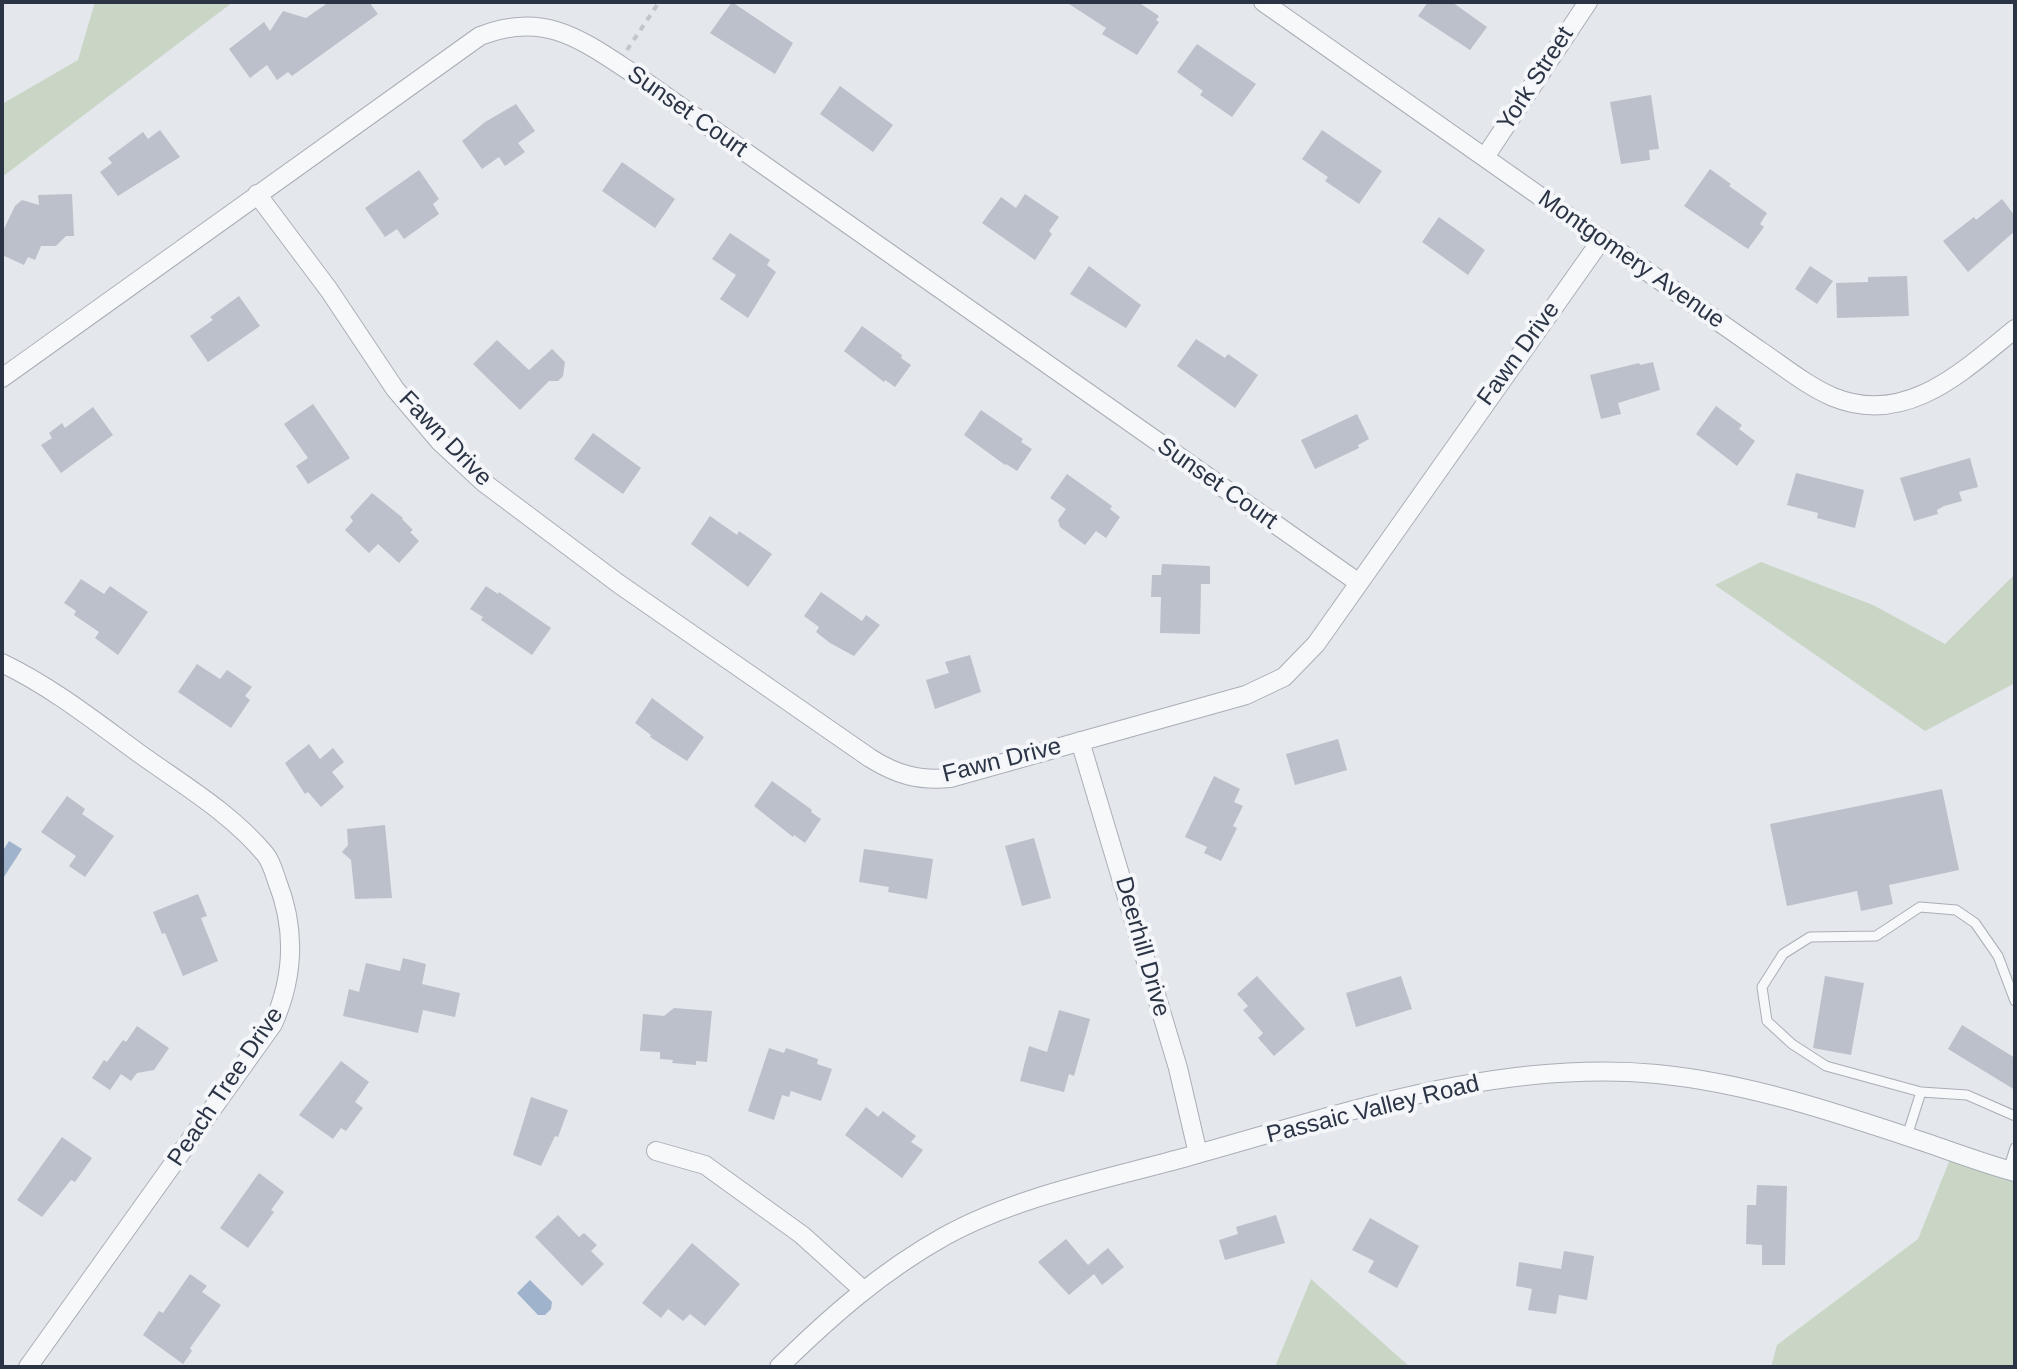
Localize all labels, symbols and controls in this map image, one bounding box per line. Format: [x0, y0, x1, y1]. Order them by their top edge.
street label: York Street [1492, 22, 1580, 136]
street label: Sunset Court [621, 60, 753, 164]
street label: Montgomery Avenue [1532, 185, 1730, 335]
street label: Fawn Drive [1472, 296, 1566, 412]
street label: Fawn Drive [392, 385, 498, 493]
street label: Sunset Court [1151, 432, 1283, 536]
street label: Fawn Drive [940, 732, 1064, 790]
street label: Deerhill Drive [1108, 874, 1176, 1020]
street label: Peach Tree Drive [162, 1002, 290, 1172]
street label: Passaic Valley Road [1264, 1070, 1482, 1150]

